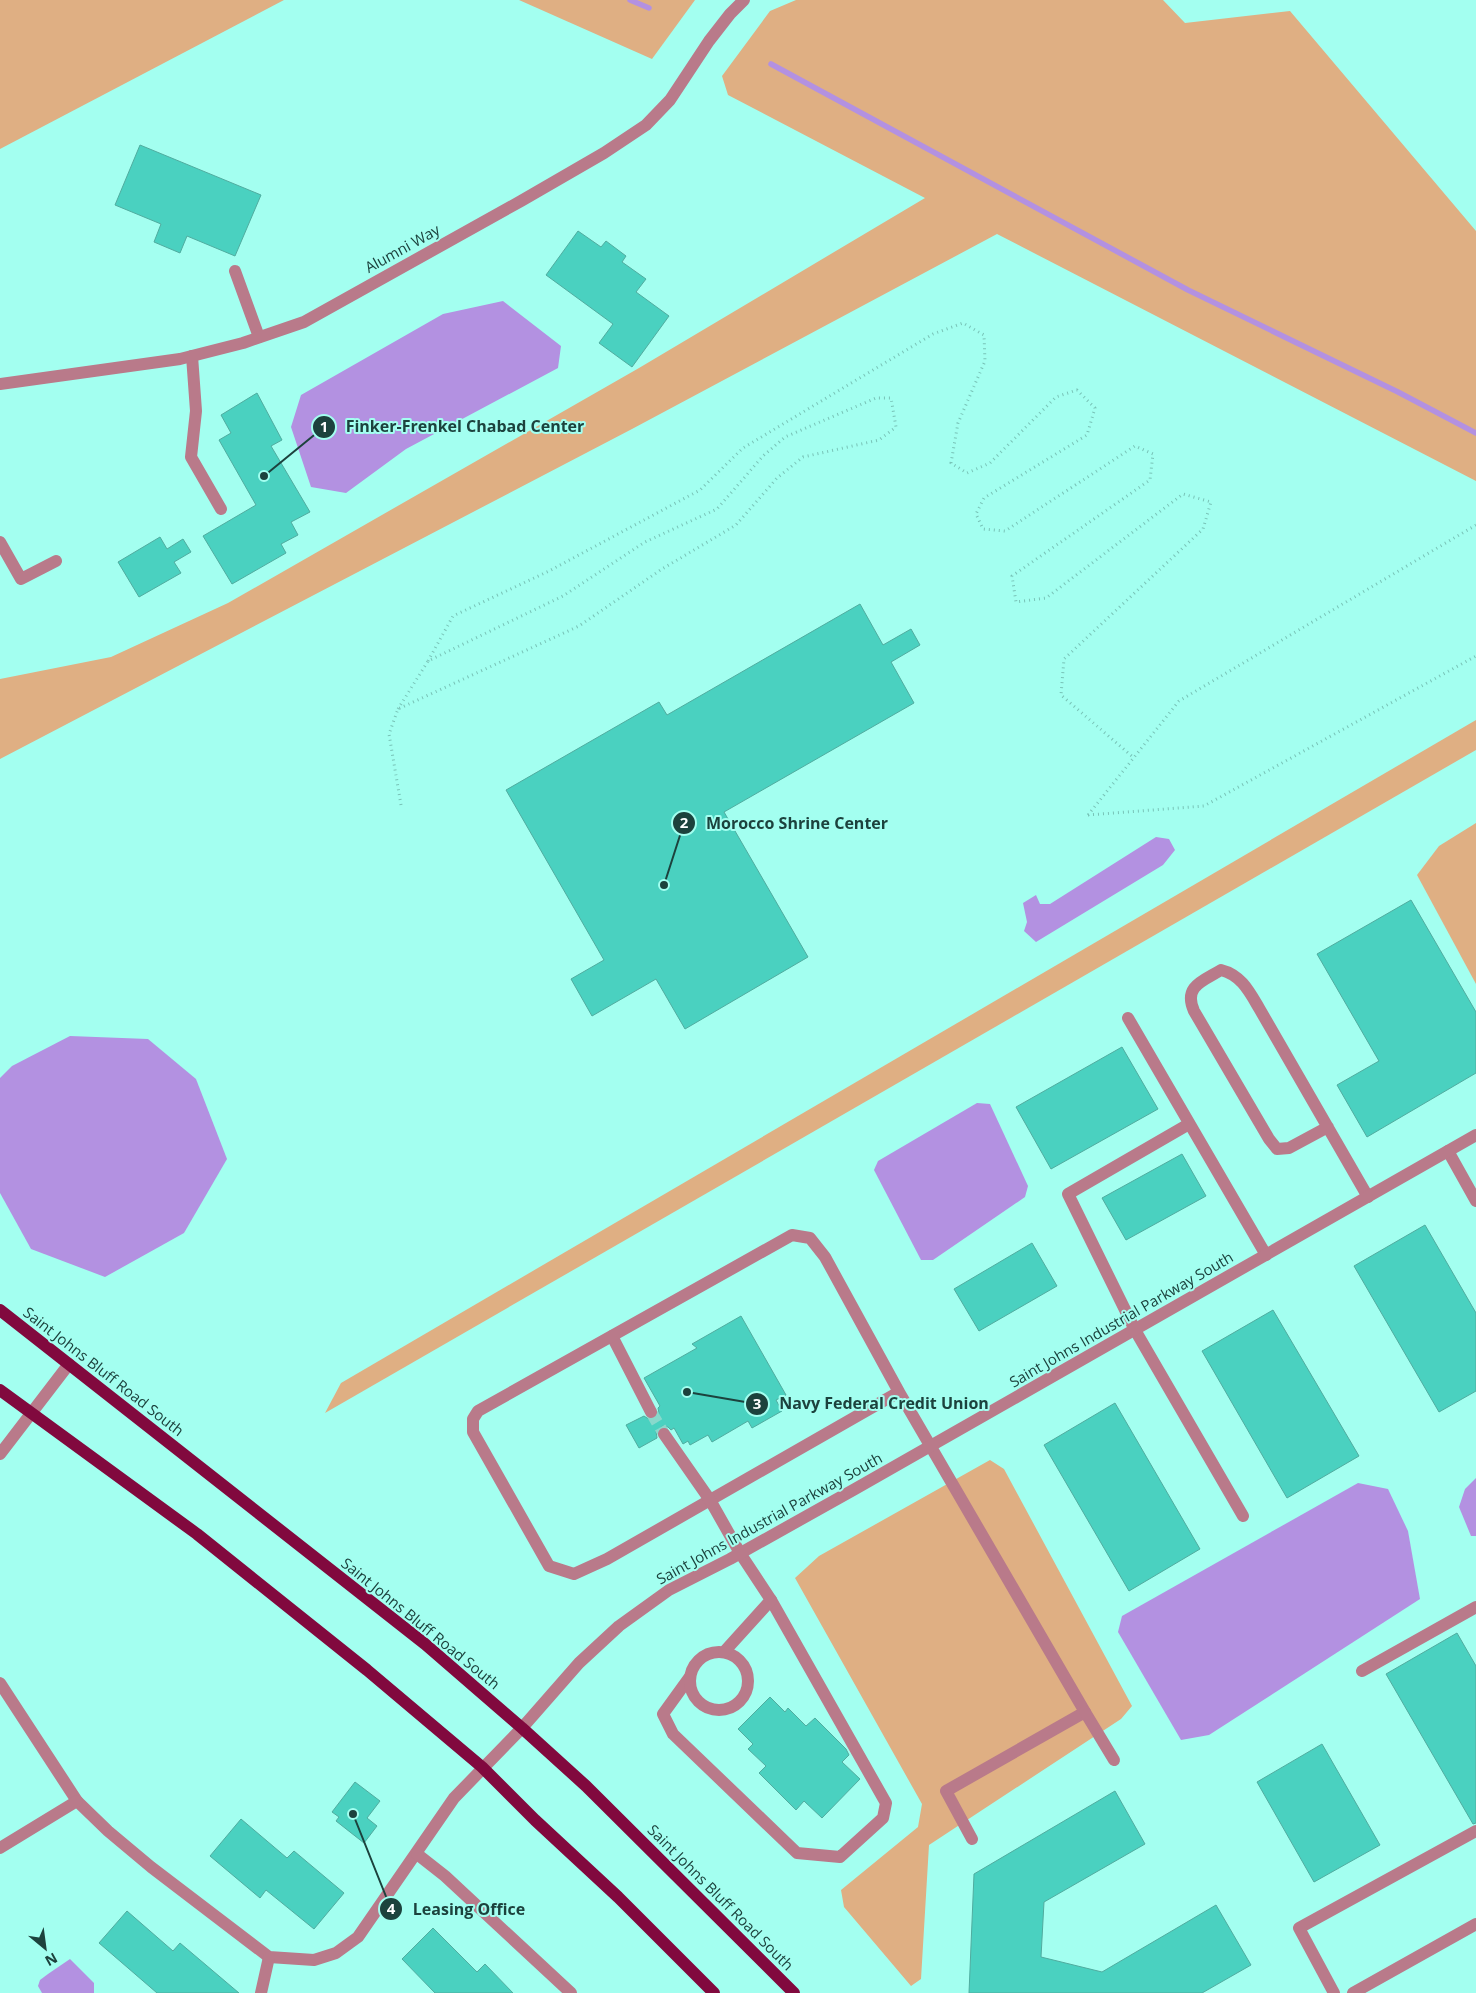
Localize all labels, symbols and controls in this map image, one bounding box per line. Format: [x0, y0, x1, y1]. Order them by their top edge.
street label: Alumni Way [361, 219, 444, 277]
callout: Finker-Frenkel Chabad Center [311, 411, 595, 442]
text: Finker-Frenkel Chabad Center [346, 415, 584, 437]
text: 1 [320, 416, 328, 436]
callout: Morocco Shrine Center [671, 808, 898, 839]
text: 2 [680, 812, 689, 832]
text: Morocco Shrine Center [706, 812, 888, 834]
street label: Saint Johns Industrial Parkway South [1005, 1247, 1237, 1391]
street label: Saint Johns Bluff Road South [20, 1302, 188, 1440]
callout: Navy Federal Credit Union [744, 1388, 999, 1419]
text: Navy Federal Credit Union [779, 1392, 989, 1414]
text: 3 [753, 1393, 761, 1413]
street label: Saint Johns Industrial Parkway South [653, 1447, 885, 1589]
street label: Saint Johns Bluff Road South [338, 1553, 504, 1693]
street label: Saint Johns Bluff Road South [644, 1820, 798, 1974]
callout: Leasing Office [378, 1893, 536, 1924]
text: 4 [387, 1898, 396, 1918]
text: Leasing Office [413, 1898, 525, 1920]
north arrow [20, 1923, 70, 1973]
text: N [42, 1949, 61, 1971]

